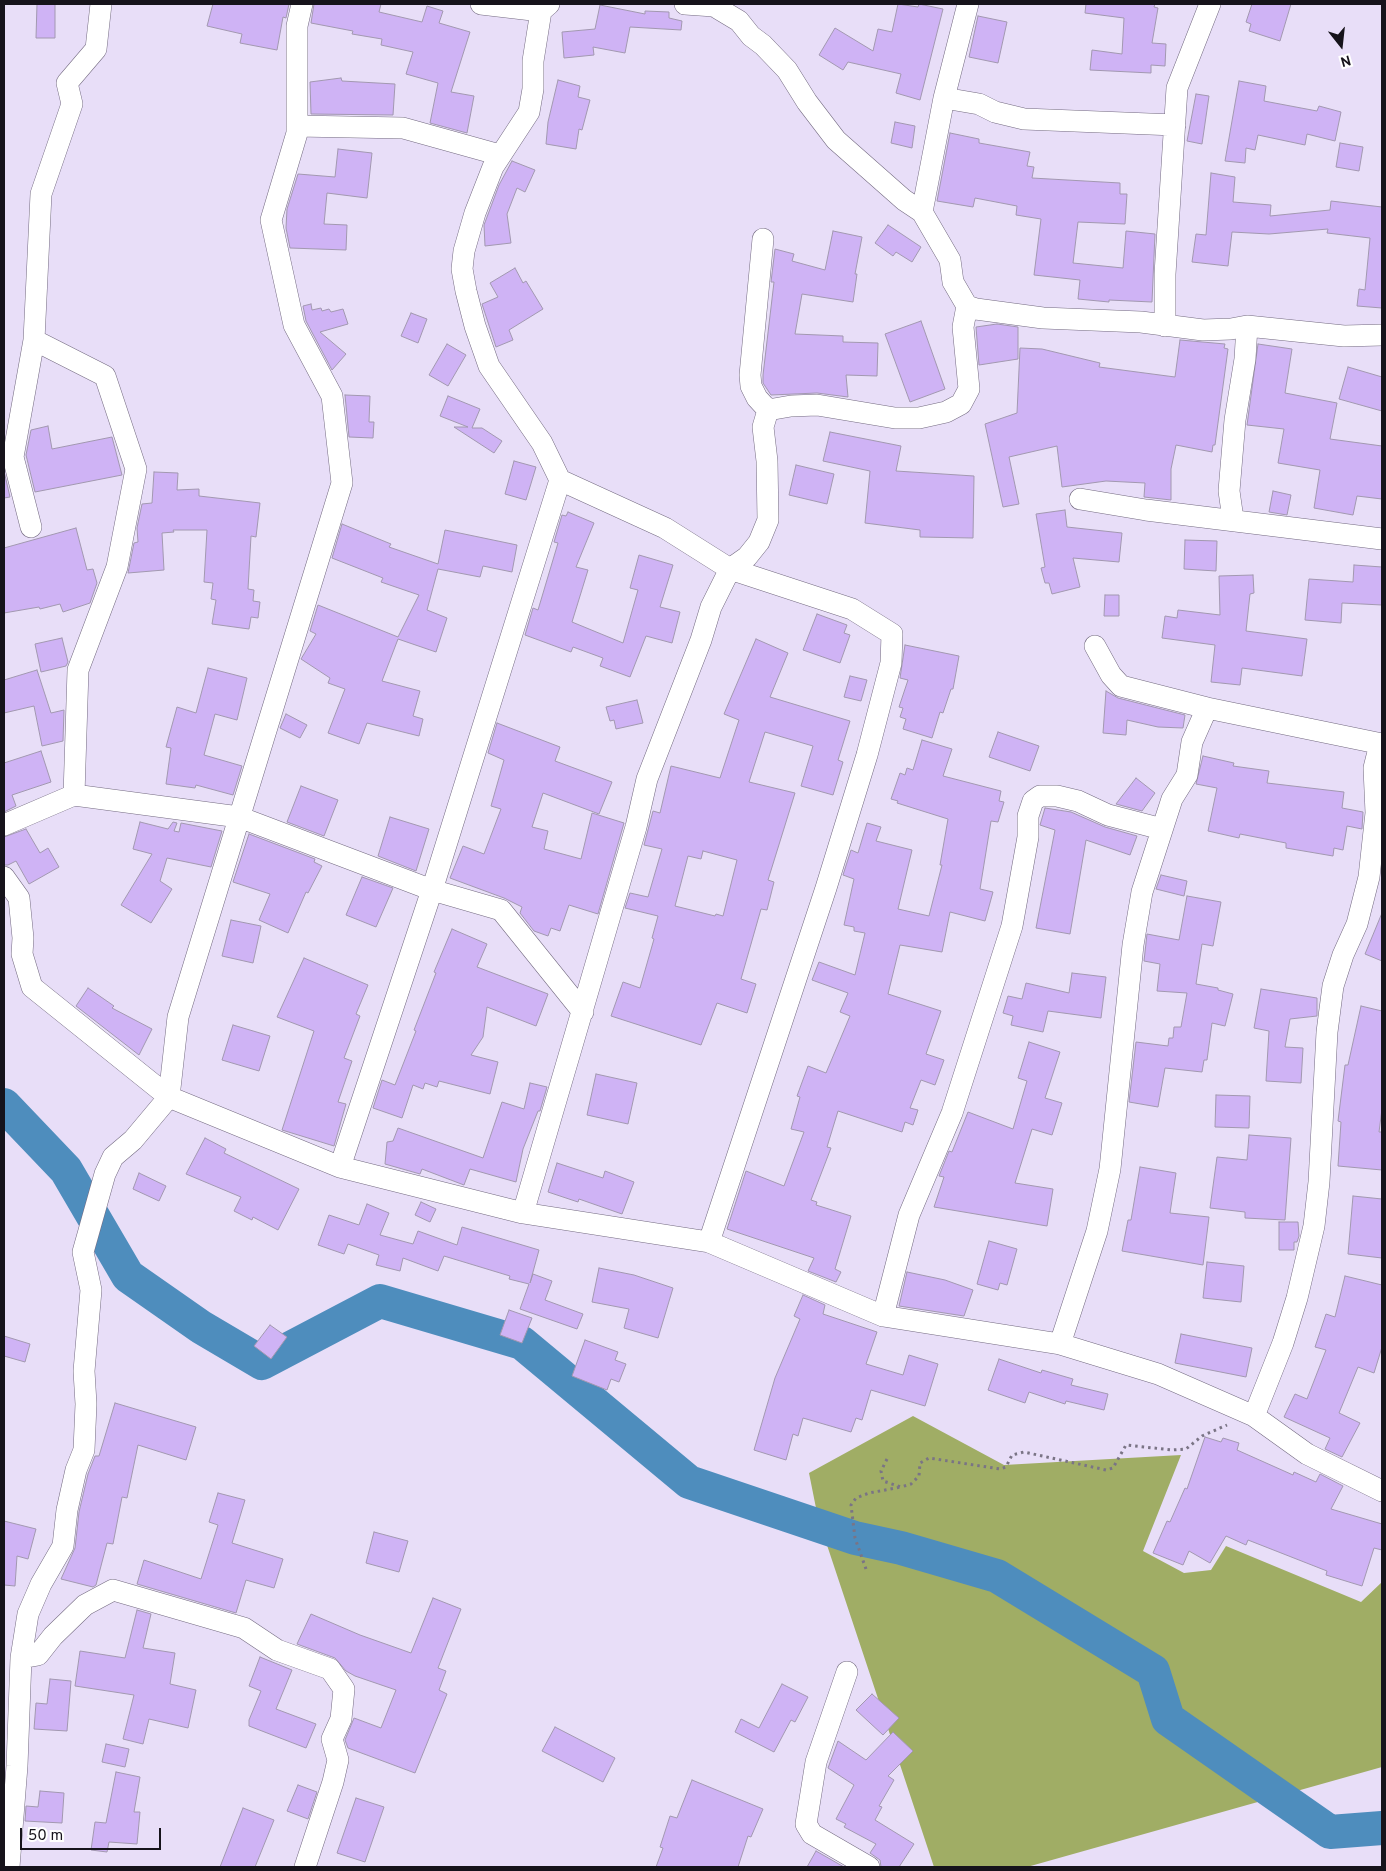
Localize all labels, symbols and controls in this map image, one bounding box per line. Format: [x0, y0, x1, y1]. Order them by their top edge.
north arrow [1316, 20, 1366, 70]
text: N [1338, 50, 1352, 69]
scale bar [22, 1818, 164, 1850]
text: 50 m [28, 1827, 63, 1846]

